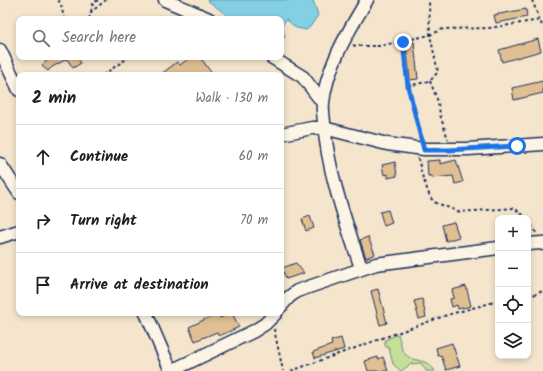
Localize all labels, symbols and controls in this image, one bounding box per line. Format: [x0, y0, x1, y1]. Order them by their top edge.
search box [16, 16, 284, 60]
text: Search here [62, 26, 136, 50]
icon: search [30, 27, 52, 49]
route end [394, 33, 412, 51]
text: 2 min [32, 85, 76, 112]
text: Walk · 130 m [195, 88, 268, 109]
route start [508, 137, 526, 155]
text: Continue [70, 145, 128, 169]
icon: ahead [32, 146, 54, 168]
text: 60 m [239, 146, 268, 167]
text: Turn right [70, 209, 137, 233]
icon: right [32, 210, 54, 232]
text: 70 m [240, 210, 268, 231]
map controls [495, 215, 531, 359]
button: + [495, 215, 531, 251]
button: − [495, 251, 531, 287]
text: Arrive at destination [70, 273, 209, 297]
icon: arrive [32, 274, 54, 296]
button: locate [495, 287, 531, 323]
button: layers [495, 323, 531, 359]

